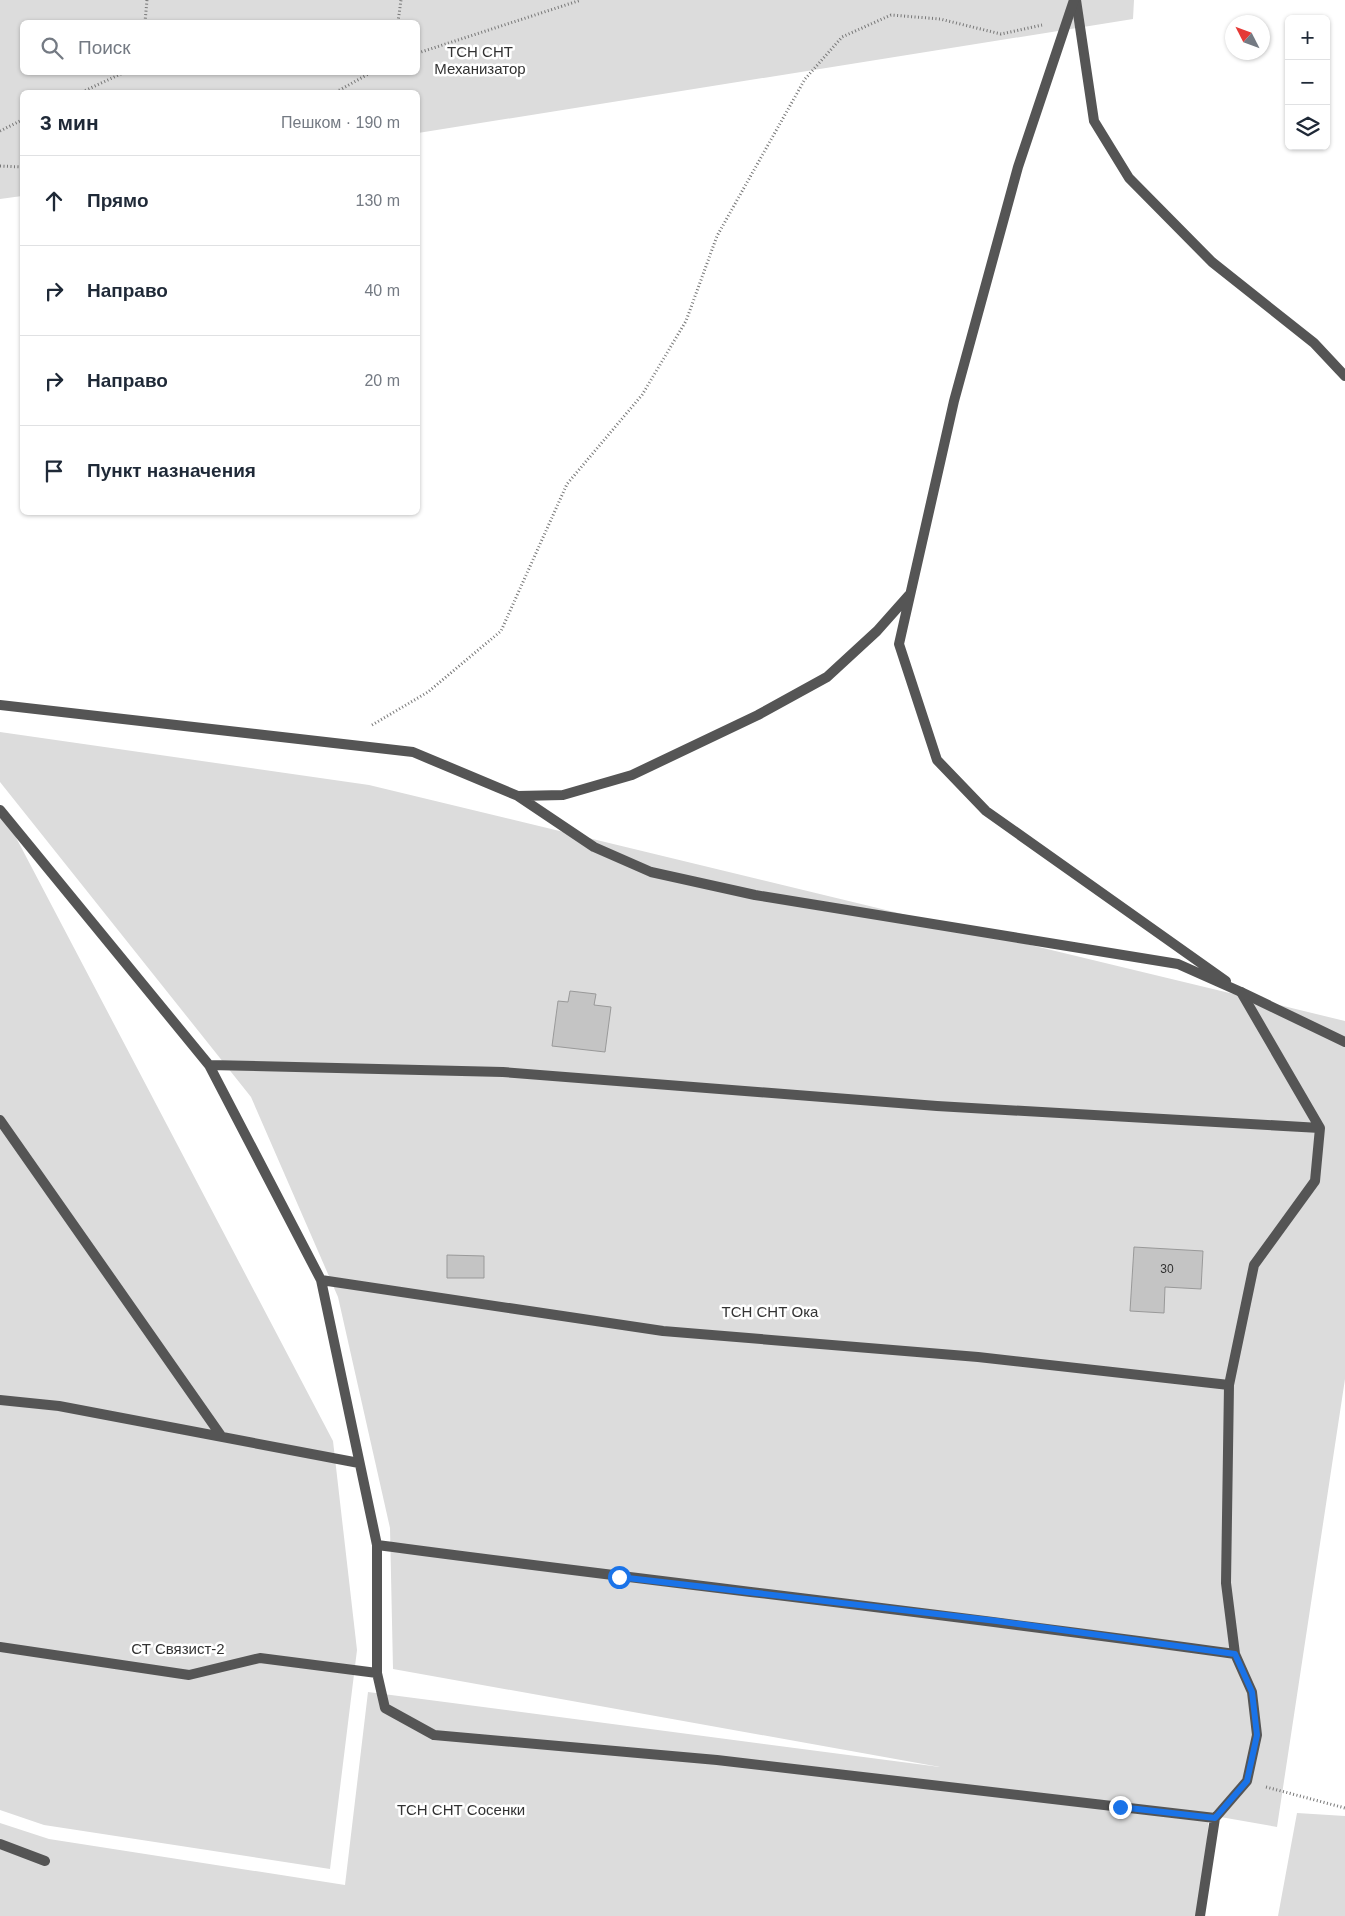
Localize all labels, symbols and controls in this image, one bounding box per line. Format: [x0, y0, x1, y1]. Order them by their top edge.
north arrow [1225, 15, 1270, 60]
map controls [1285, 15, 1330, 150]
button: + [1285, 15, 1330, 60]
search box [20, 20, 420, 75]
icon: search [38, 34, 66, 62]
text: Поиск [78, 37, 131, 58]
park label: ТСН СНТ Механизатор [434, 43, 526, 77]
button: − [1285, 60, 1330, 105]
button: layers [1285, 105, 1330, 150]
text: 3 мин [40, 111, 99, 134]
text: Пешком · 190 m [281, 114, 400, 131]
icon: ahead [40, 187, 68, 215]
text: Прямо [87, 190, 149, 211]
text: 130 m [356, 192, 400, 209]
icon: right [40, 277, 68, 305]
text: Направо [87, 280, 168, 301]
text: 40 m [364, 282, 400, 299]
icon: right [40, 367, 68, 395]
text: Направо [87, 370, 168, 391]
text: 20 m [364, 372, 400, 389]
icon: arrive [40, 457, 68, 485]
text: Пункт назначения [87, 460, 256, 481]
house number: 30 [1160, 1262, 1174, 1276]
park label: ТСН СНТ Ока [722, 1303, 819, 1320]
route start [608, 1566, 631, 1589]
park label: СТ Связист-2 [131, 1640, 225, 1657]
route end [1109, 1796, 1132, 1819]
park label: ТСН СНТ Сосенки [397, 1801, 525, 1818]

